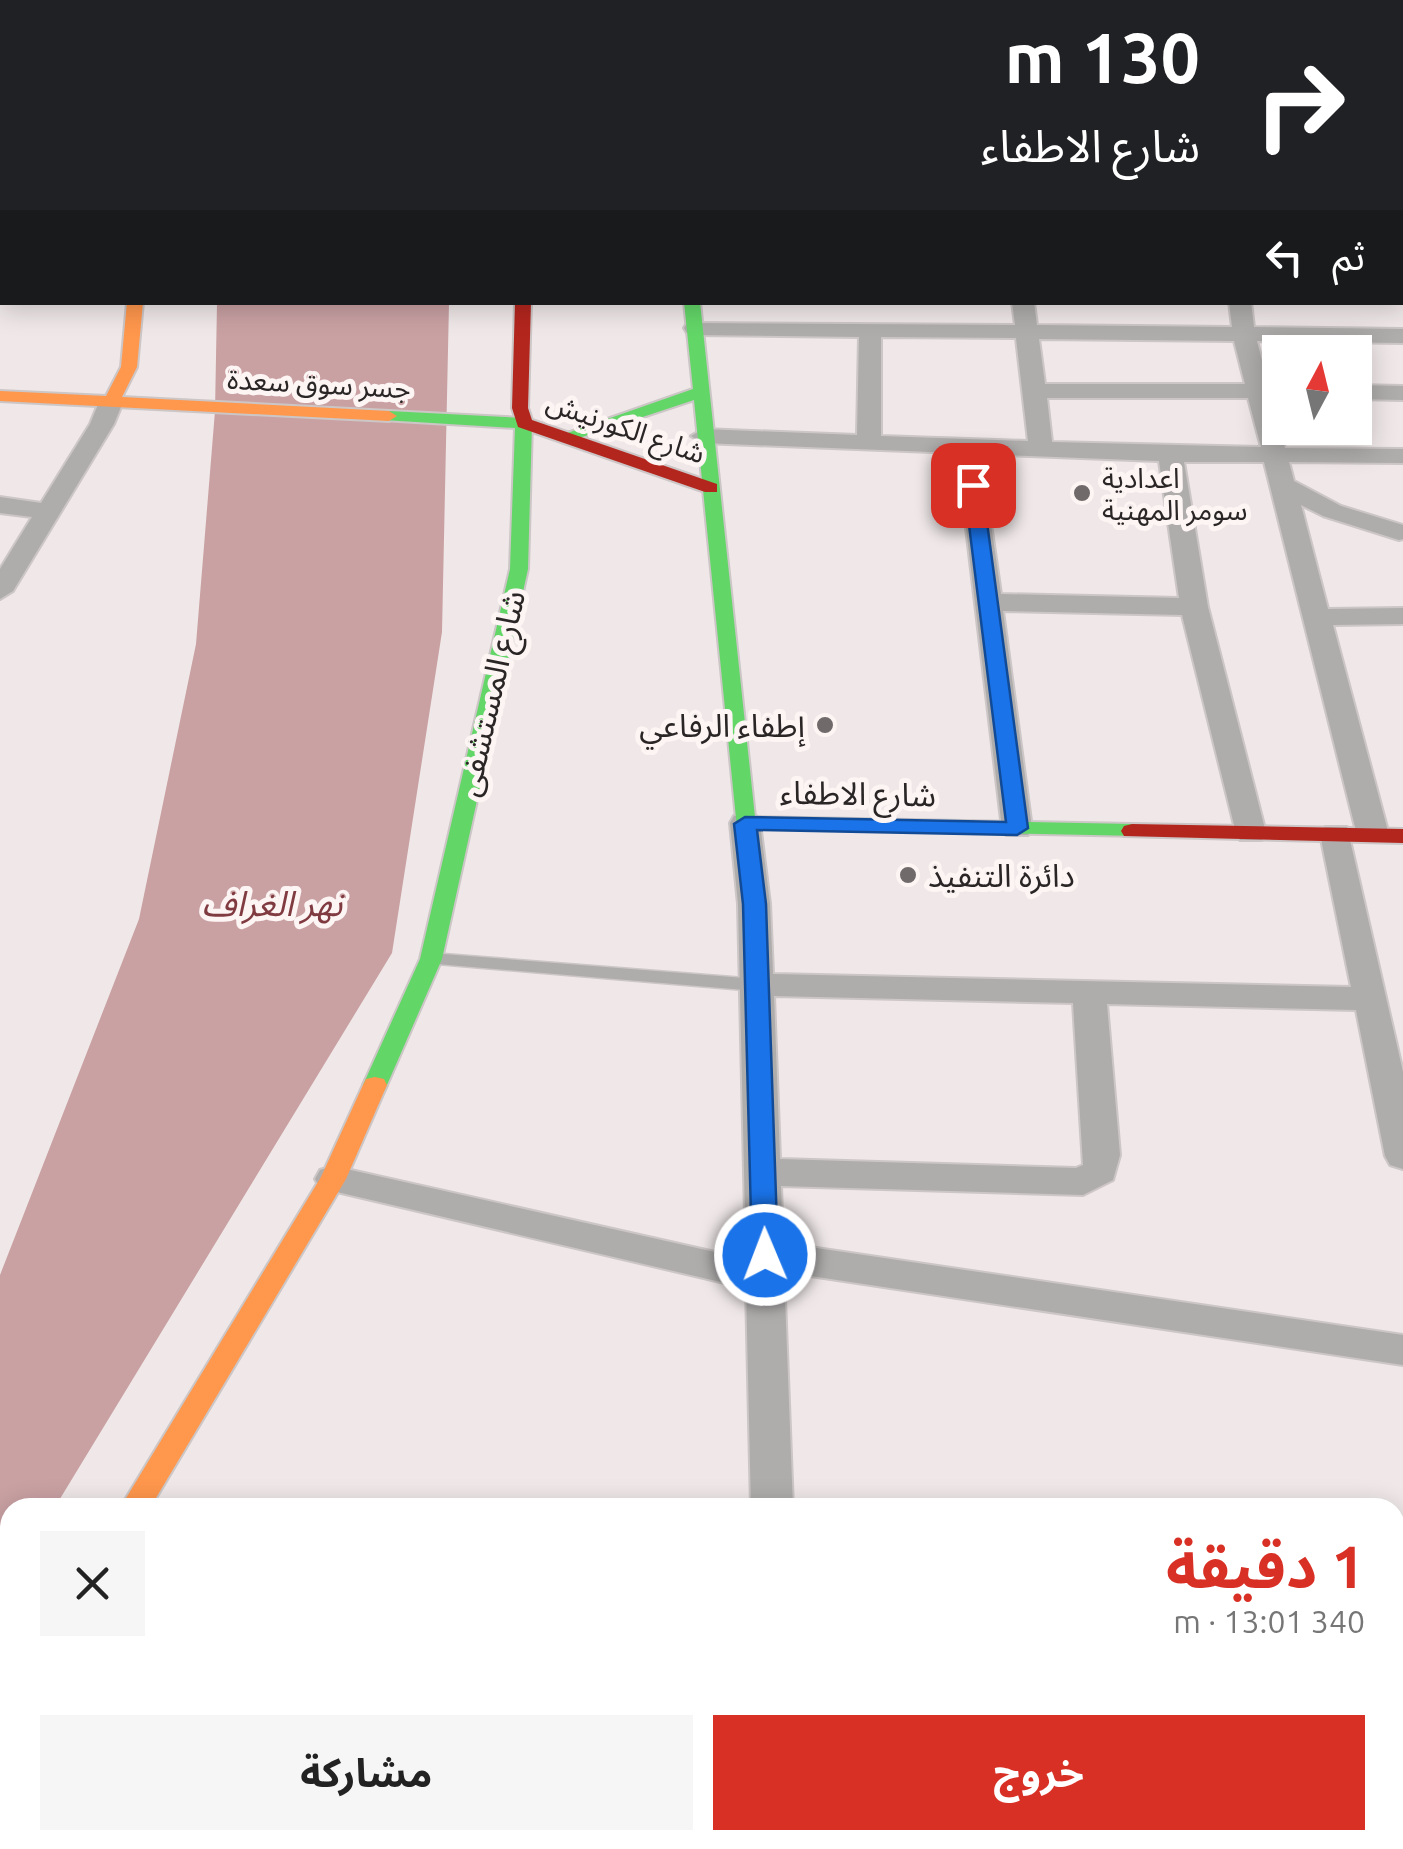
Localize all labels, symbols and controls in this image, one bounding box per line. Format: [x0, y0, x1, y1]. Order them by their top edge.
text: 130 m [1005, 18, 1200, 96]
icon: right [1235, 40, 1365, 170]
text: شارع الاطفاء [981, 120, 1200, 171]
icon: left [1257, 230, 1312, 285]
text: ثم [1332, 235, 1365, 277]
north arrow [1262, 335, 1372, 445]
map controls [1262, 335, 1372, 445]
street label: جسر سوق سعدة [226, 363, 412, 405]
street label: شارع الكورنيش [541, 385, 709, 474]
pin [931, 443, 1016, 528]
icon: arrive [946, 458, 1001, 513]
place label: اعدادية سومر المهنية [1102, 462, 1247, 527]
marker: اعدادية سومر المهنية [1071, 482, 1093, 504]
street label: شارع المستشفى [449, 587, 538, 801]
place label: إطفاء الرفاعي [639, 707, 806, 750]
marker: إطفاء الرفاعي [814, 714, 836, 736]
street label: شارع الاطفاء [780, 774, 936, 819]
place label: دائرة التنفيذ [928, 857, 1075, 895]
marker: دائرة التنفيذ [897, 864, 919, 886]
water label: نهر الغراف [202, 883, 345, 925]
position arrow [713, 1203, 817, 1307]
button: close [40, 1531, 145, 1636]
text: 1 دقيقة [1166, 1532, 1365, 1599]
text: 340 m · 13:01 [1173, 1603, 1365, 1639]
button: مشاركة [40, 1715, 693, 1830]
button: خروج [713, 1715, 1365, 1830]

